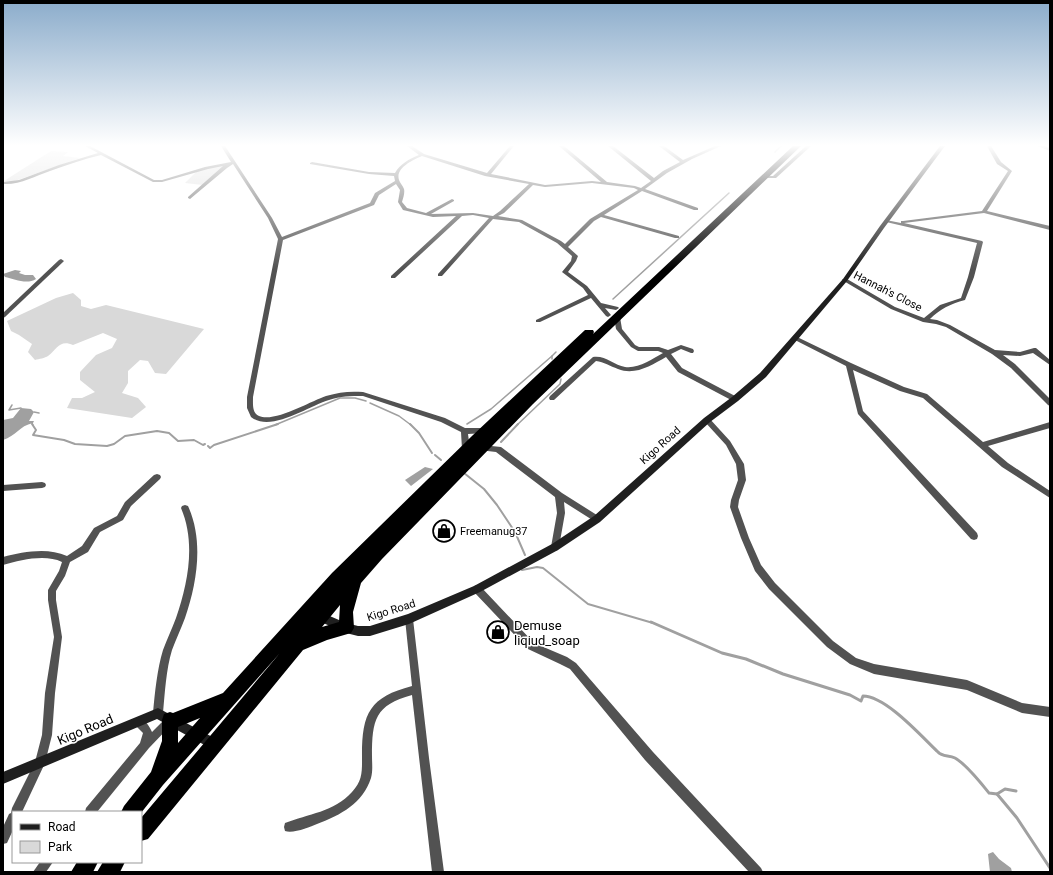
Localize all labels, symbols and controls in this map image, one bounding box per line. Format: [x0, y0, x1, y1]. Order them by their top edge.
street label: Hannah's Close [851, 269, 924, 314]
street label: Kigo Road [637, 424, 683, 467]
shop icon: Freemanug37 [431, 518, 457, 544]
place label: Freemanug37 [460, 525, 528, 538]
street label: Kigo Road [365, 597, 417, 624]
place label: Demuse liqiud_soap [514, 618, 580, 648]
shop icon: Demuse liqiud_soap [485, 619, 511, 645]
street label: Kigo Road [55, 711, 115, 748]
legend [12, 811, 142, 863]
text: Road [48, 820, 76, 834]
text: Park [48, 840, 73, 854]

